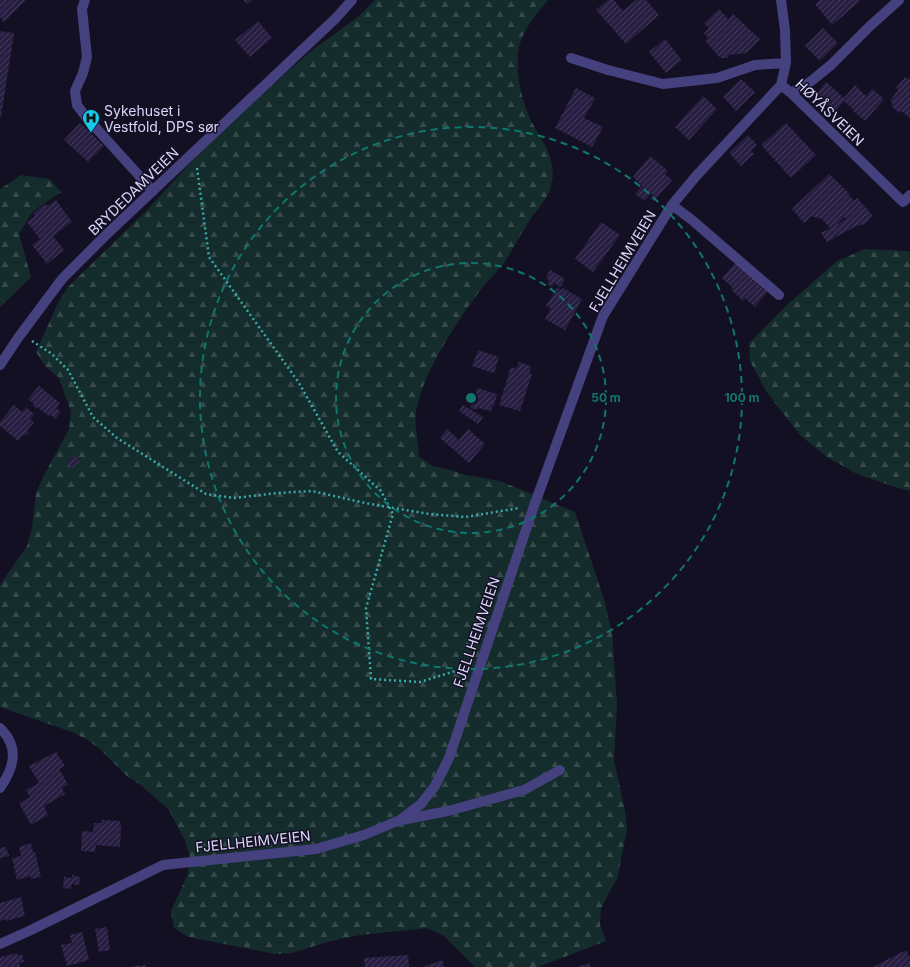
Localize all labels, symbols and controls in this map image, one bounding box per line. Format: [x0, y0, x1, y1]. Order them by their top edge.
street label: HØYÅSVEIEN [792, 74, 868, 149]
place label: Sykehuset i Vestfold, DPS sør [104, 102, 219, 135]
hospital icon: Sykehuset i Vestfold, DPS sør [81, 108, 101, 133]
street label: BRYDEDAMVEIEN [84, 144, 182, 238]
street label: FJELLHEIMVEIEN [585, 207, 659, 315]
text: 50 m [591, 390, 621, 405]
text: 100 m [724, 390, 760, 405]
centre of rings [464, 391, 478, 405]
street label: FJELLHEIMVEIEN [449, 575, 503, 689]
street label: FJELLHEIMVEIEN [195, 827, 311, 855]

